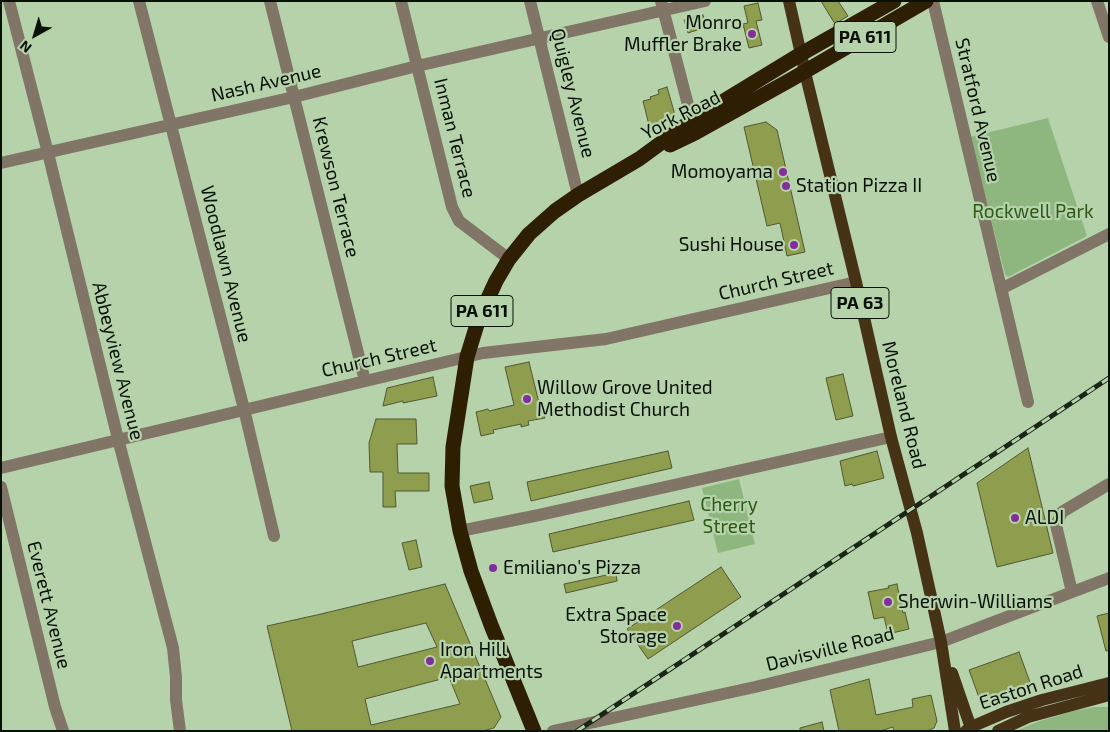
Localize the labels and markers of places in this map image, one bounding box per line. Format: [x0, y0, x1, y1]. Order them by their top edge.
place label: Monro Muffler Brake [624, 12, 742, 56]
marker: Monro Muffler Brake [746, 28, 758, 40]
place label: Momoyama [671, 161, 773, 183]
marker: Momoyama [777, 166, 789, 178]
place label: Station Pizza II [796, 175, 922, 197]
marker: Station Pizza II [780, 180, 792, 192]
place label: Sushi House [679, 234, 784, 256]
marker: Sushi House [788, 239, 800, 251]
place label: Willow Grove United Methodist Church [537, 377, 713, 421]
marker: Willow Grove United Methodist Church [521, 393, 533, 405]
place label: ALDI [1025, 507, 1064, 529]
marker: ALDI [1009, 512, 1021, 524]
place label: Emiliano's Pizza [503, 557, 641, 579]
marker: Emiliano's Pizza [487, 562, 499, 574]
place label: Sherwin-Williams [898, 591, 1053, 613]
marker: Sherwin-Williams [882, 596, 894, 608]
place label: Extra Space Storage [565, 604, 667, 648]
marker: Extra Space Storage [671, 620, 683, 632]
place label: Iron Hill Apartments [440, 639, 543, 683]
marker: Iron Hill Apartments [424, 655, 436, 667]

